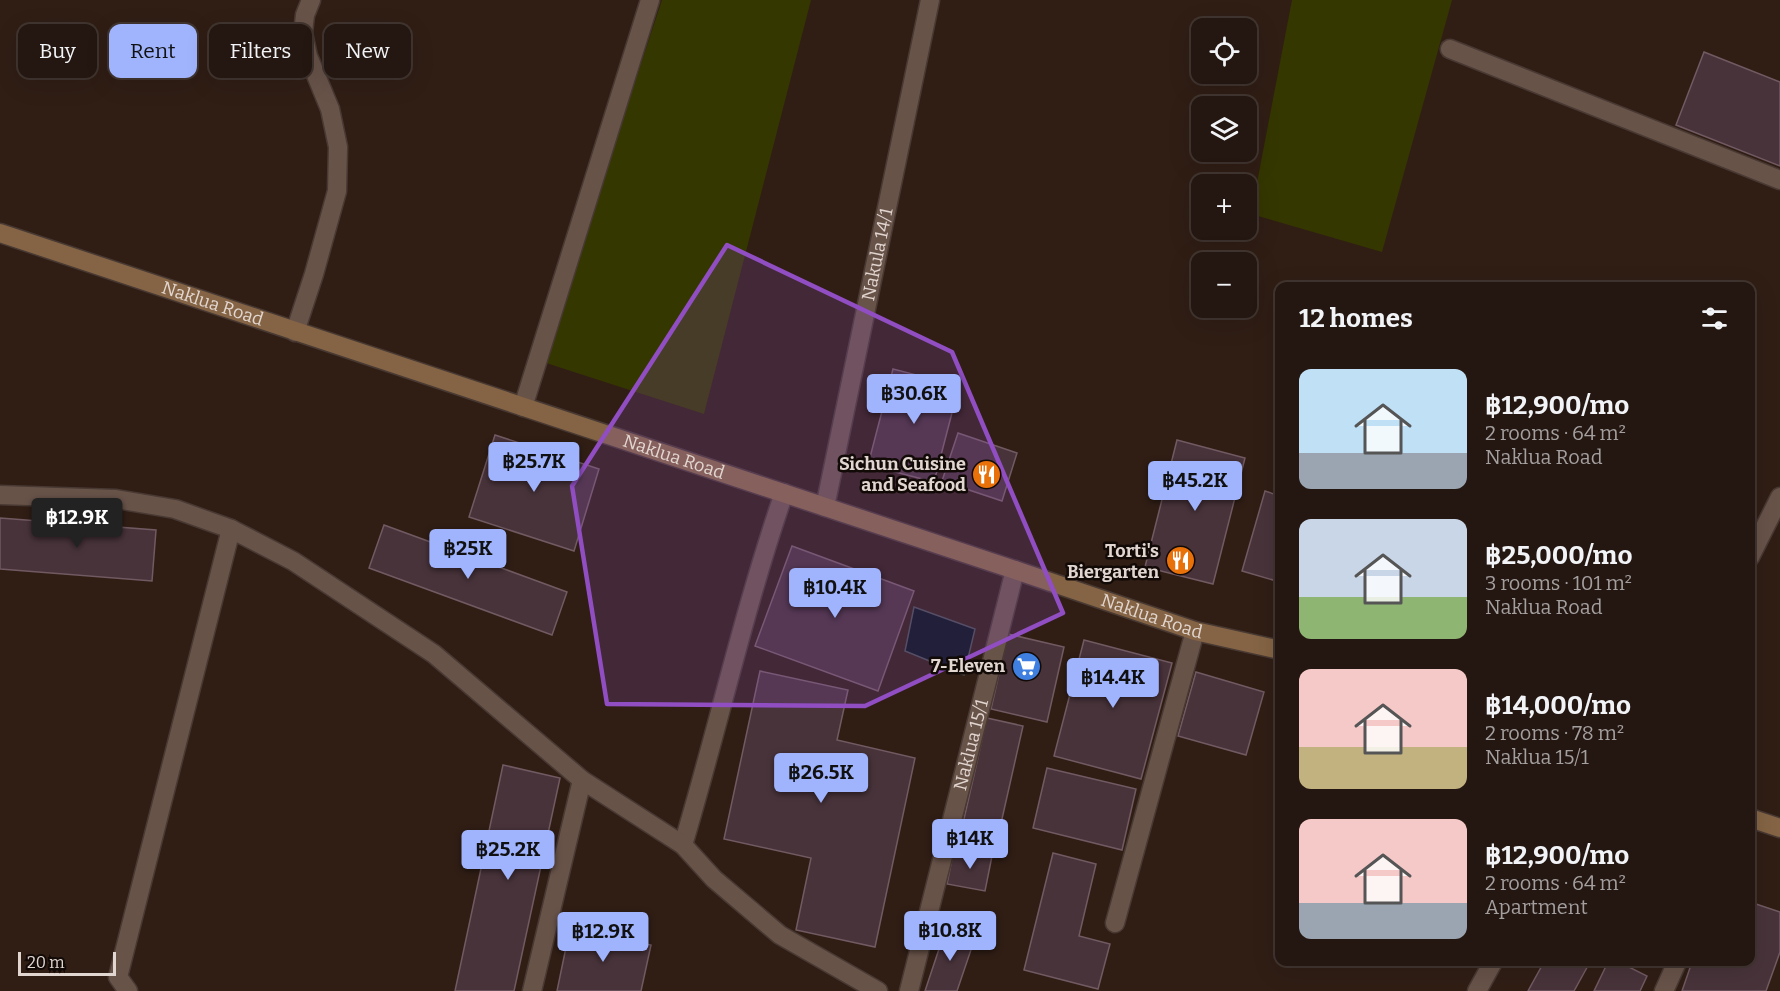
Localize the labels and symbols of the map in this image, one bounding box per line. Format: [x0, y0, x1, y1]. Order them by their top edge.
street label: Nakula 14/1 [857, 205, 898, 303]
street label: Naklua Road [159, 276, 267, 331]
pin: ฿30.6K [865, 374, 963, 425]
street label: Naklua Road [620, 430, 728, 484]
pin: ฿25.7K [485, 442, 583, 493]
place label: Sichun Cuisine and Seafood [839, 453, 966, 496]
restaurant icon: Sichun Cuisine and Seafood [971, 458, 1003, 490]
pin: ฿45.2K [1146, 461, 1244, 512]
pin: ฿12.9K [28, 498, 126, 549]
pin: ฿25K [432, 529, 504, 580]
place label: Torti's Biergarten [1067, 540, 1159, 583]
restaurant icon: Torti's Biergarten [1164, 545, 1196, 577]
pin: ฿10.4K [786, 568, 884, 619]
street label: Naklua Road [1098, 589, 1205, 643]
supermarket icon: 7-Eleven [1010, 650, 1042, 682]
place label: 7-Eleven [931, 655, 1005, 677]
pin: ฿14.4K [1064, 658, 1162, 709]
street label: Naklua 15/1 [949, 696, 993, 793]
pin: ฿26.5K [772, 753, 870, 804]
pin: ฿14K [934, 819, 1006, 870]
pin: ฿25.2K [459, 830, 557, 881]
pin: ฿10.8K [901, 911, 999, 962]
pin: ฿12.9K [554, 912, 652, 963]
scale bar [18, 949, 116, 976]

